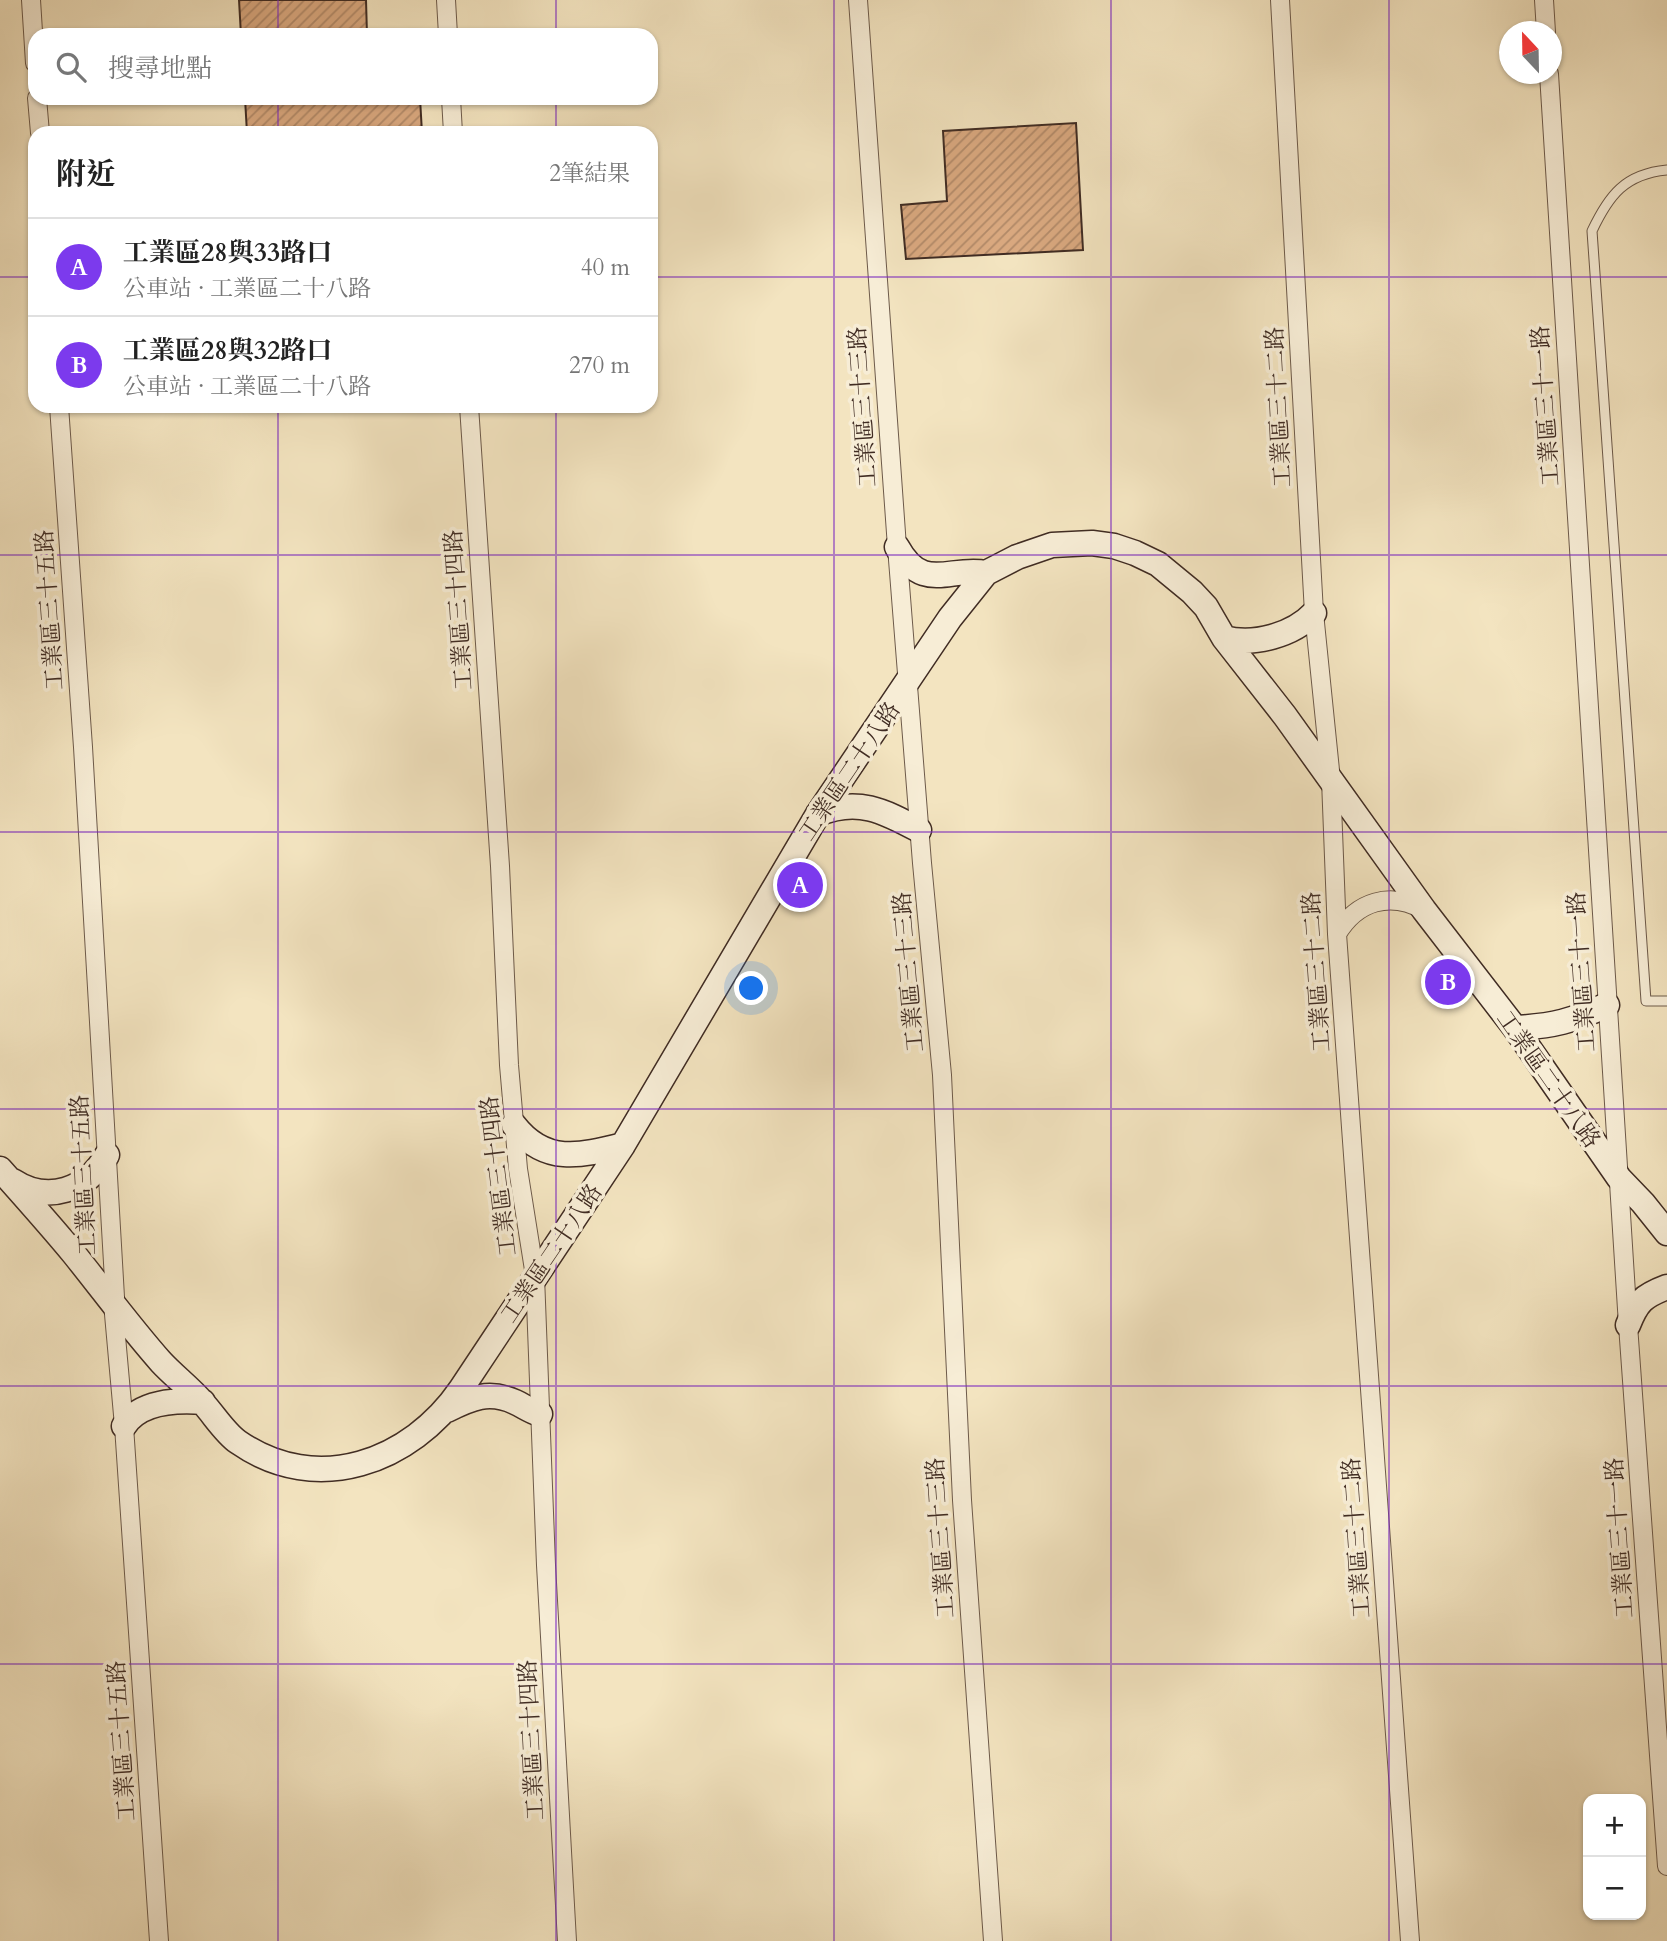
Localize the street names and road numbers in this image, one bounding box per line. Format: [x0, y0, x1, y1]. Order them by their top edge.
street label: 工業區三十一路 [1524, 325, 1567, 487]
street label: 工業區三十三路 [841, 326, 884, 488]
street label: 工業區三十二路 [1259, 326, 1298, 488]
street label: 工業區三十五路 [28, 529, 71, 691]
street label: 工業區三十四路 [437, 529, 480, 691]
street label: 工業區二十八路 [792, 696, 907, 847]
street label: 工業區三十三路 [886, 890, 931, 1054]
street label: 工業區三十二路 [1295, 891, 1338, 1053]
street label: 工業區三十一路 [1560, 891, 1603, 1053]
street label: 工業區二十八路 [1490, 1004, 1607, 1154]
street label: 工業區三十五路 [64, 1094, 103, 1256]
street label: 工業區三十四路 [473, 1094, 524, 1258]
street label: 工業區二十八路 [494, 1178, 609, 1329]
street label: 工業區三十三路 [919, 1457, 962, 1619]
street label: 工業區三十二路 [1335, 1457, 1378, 1619]
street label: 工業區三十一路 [1598, 1457, 1641, 1619]
street label: 工業區三十四路 [512, 1659, 551, 1821]
street label: 工業區三十五路 [100, 1660, 143, 1822]

